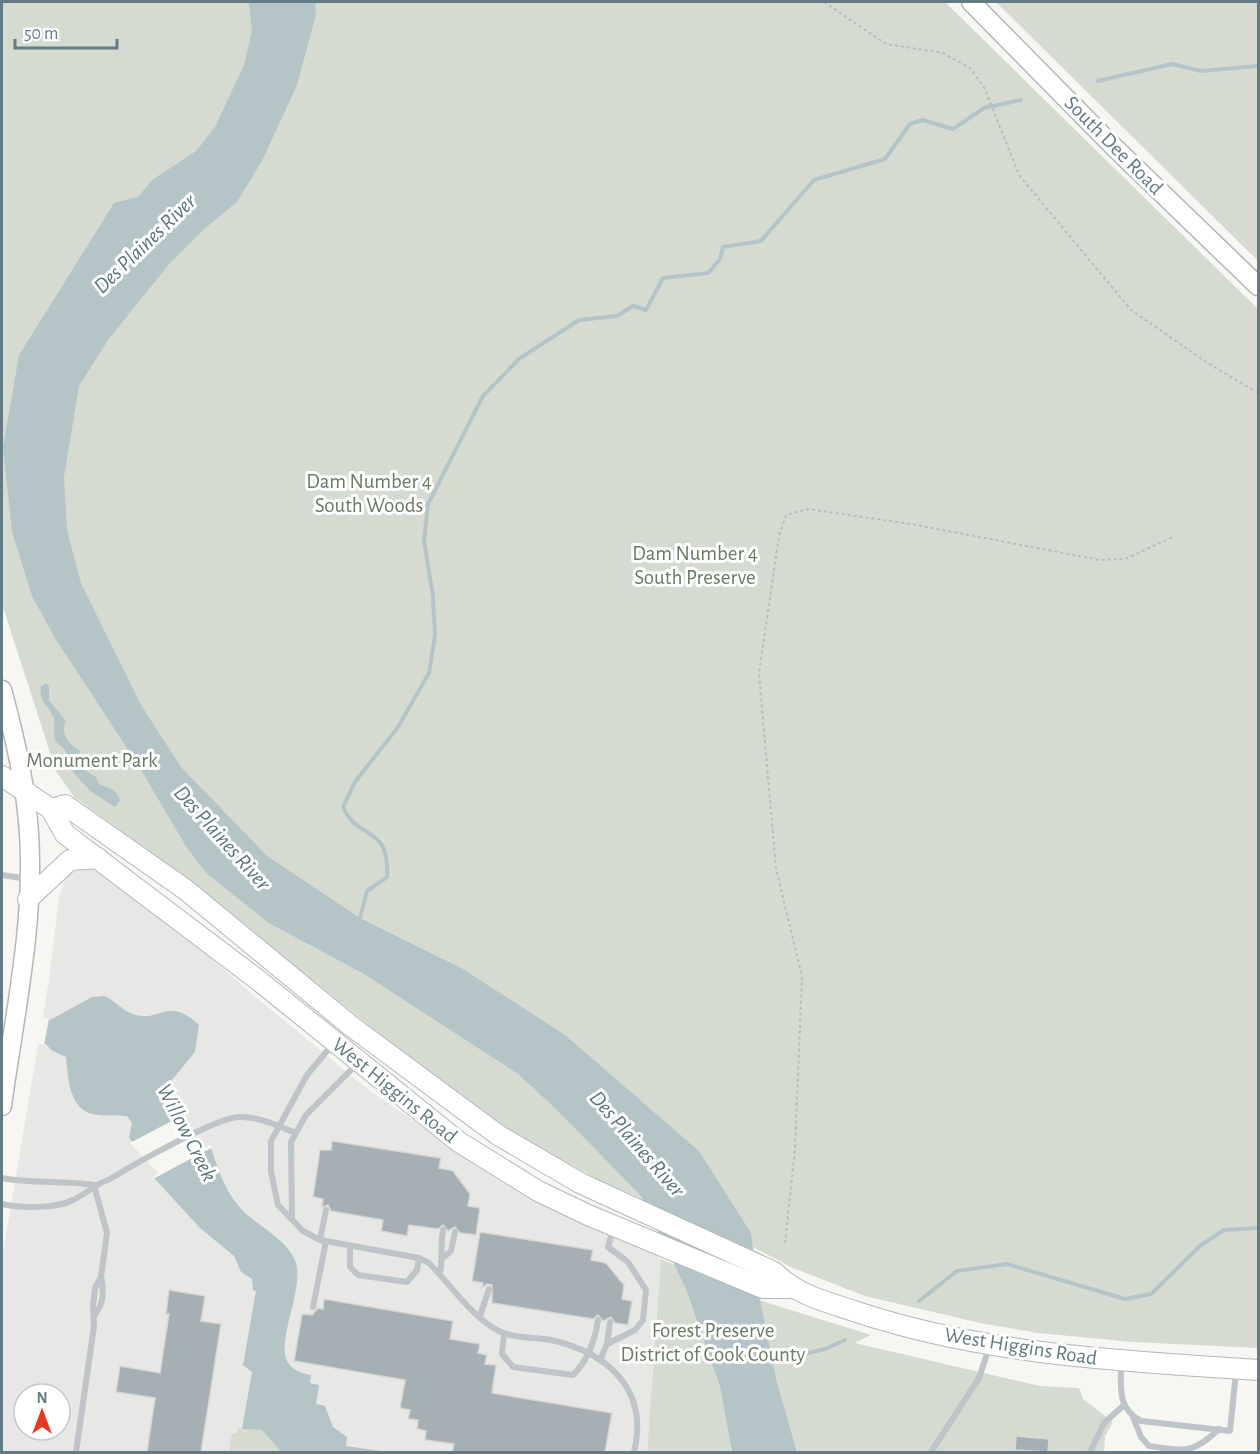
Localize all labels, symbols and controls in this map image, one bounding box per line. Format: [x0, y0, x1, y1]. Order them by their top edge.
scale bar [15, 12, 117, 50]
text: 50 m [24, 25, 58, 43]
street label: South Dee Road [1060, 92, 1167, 199]
water label: Des Plaines River [89, 189, 201, 298]
park label: Dam Number 4 South Woods [306, 471, 432, 516]
park label: Dam Number 4 South Preserve [632, 543, 758, 588]
park label: Monument Park [26, 750, 158, 771]
water label: Des Plaines River [170, 781, 275, 895]
street label: West Higgins Road [328, 1034, 461, 1147]
water label: Willow Creek [153, 1080, 221, 1185]
water label: Des Plaines River [586, 1087, 690, 1201]
park label: Forest Preserve District of Cook County [621, 1320, 805, 1365]
street label: West Higgins Road [943, 1324, 1099, 1369]
north arrow [12, 1382, 72, 1442]
text: N [36, 1390, 48, 1406]

